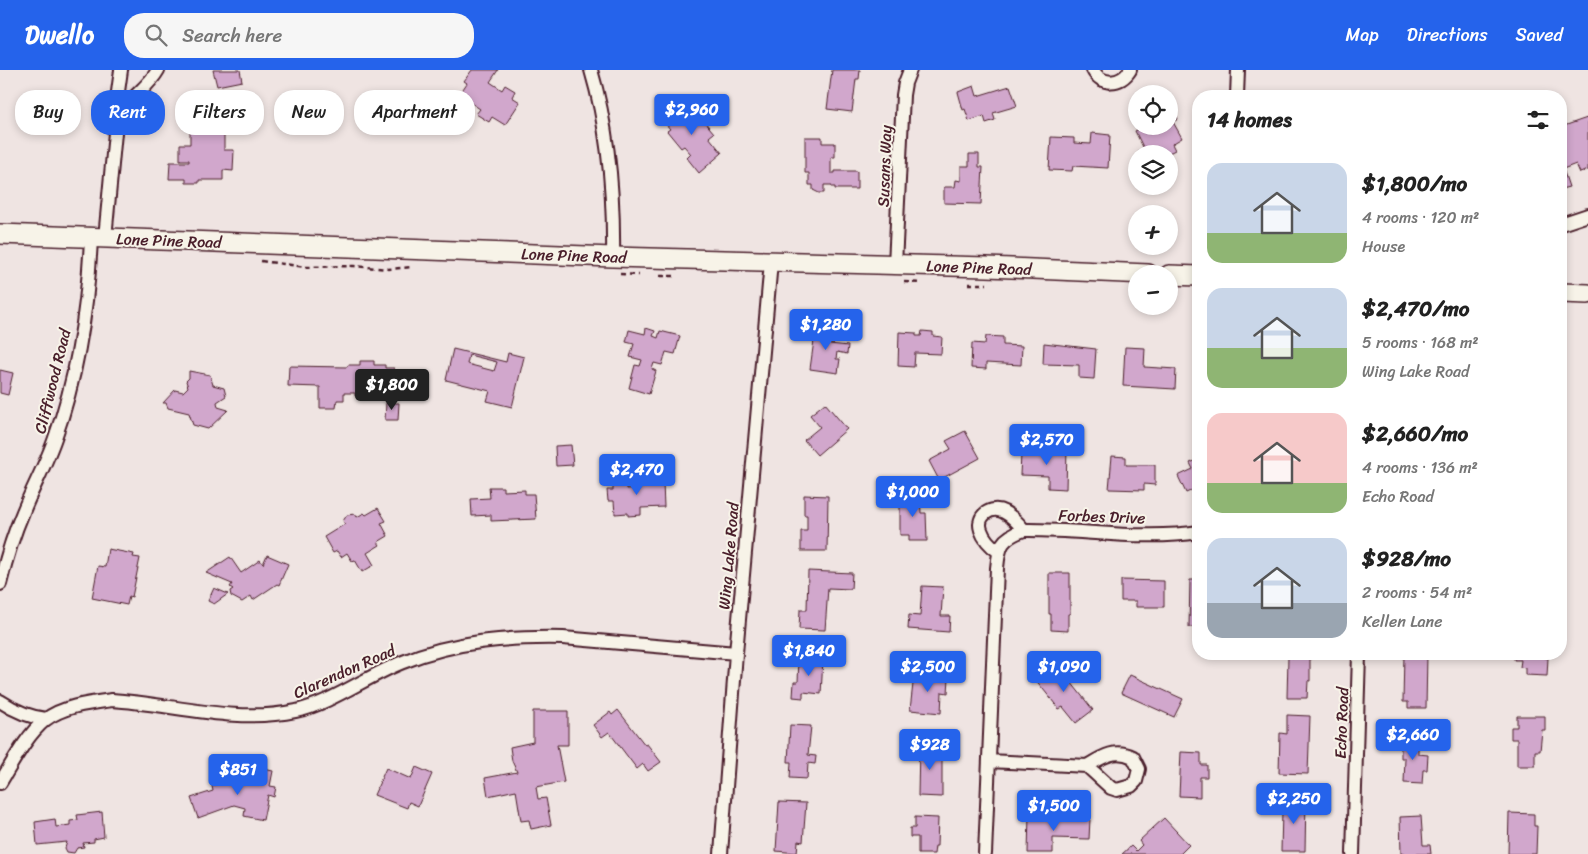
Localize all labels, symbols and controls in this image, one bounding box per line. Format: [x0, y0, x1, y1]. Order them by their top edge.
search box [124, 13, 474, 58]
text: Dwello [25, 14, 94, 56]
text: Search here [182, 19, 282, 52]
text: Map [1346, 19, 1379, 51]
text: Directions [1407, 19, 1488, 51]
text: Saved [1516, 19, 1563, 51]
icon: search [142, 21, 170, 49]
map controls [1128, 85, 1178, 315]
button: locate [1128, 85, 1178, 135]
chip: Buy [15, 90, 81, 135]
chip: Rent [91, 90, 165, 135]
chip: Filters [175, 90, 264, 135]
chip: New [274, 90, 344, 135]
chip: Apartment [354, 90, 475, 135]
pin: $2,960 [651, 93, 733, 136]
text: $2,960 [665, 95, 719, 124]
text: 14 homes [1207, 101, 1292, 139]
icon: filters [1524, 106, 1552, 134]
street label: Susans Way [869, 124, 900, 208]
button: layers [1128, 145, 1178, 195]
text: $1,800/mo [1362, 165, 1467, 203]
icon: home [1247, 183, 1307, 243]
text: 4 rooms · 120 m² [1362, 203, 1479, 232]
button: + [1128, 205, 1178, 255]
street label: Lone Pine Road [116, 224, 224, 257]
text: House [1362, 232, 1405, 261]
street label: Lone Pine Road [521, 239, 629, 272]
street label: Lone Pine Road [926, 251, 1034, 284]
button: − [1128, 265, 1178, 315]
text: $2,470/mo [1362, 290, 1470, 328]
pin: $1,280 [785, 308, 867, 351]
icon: home [1247, 308, 1307, 368]
text: $1,280 [801, 310, 851, 339]
street label: Cliffwood Road [25, 324, 80, 437]
text: 5 rooms · 168 m² [1362, 328, 1479, 357]
text: Wing Lake Road [1362, 357, 1470, 386]
pin: $1,800 [351, 368, 433, 411]
text: $1,800 [366, 370, 418, 399]
text: $2,660/mo [1362, 415, 1468, 453]
pin: $2,570 [1006, 424, 1088, 466]
text: $2,570 [1020, 425, 1074, 454]
icon: home [1247, 433, 1307, 493]
text: 4 rooms · 136 m² [1362, 453, 1478, 482]
pin: $2,470 [596, 454, 678, 496]
text: $2,470 [610, 455, 664, 484]
pin: $1,000 [872, 476, 954, 518]
text: $1,000 [887, 477, 939, 506]
text: Echo Road [1362, 482, 1434, 511]
street label: Wing Lake Road [709, 500, 748, 611]
street label: Forbes Drive [1058, 500, 1146, 533]
text: $928/mo [1362, 540, 1451, 578]
icon: home [1247, 558, 1307, 618]
text: 2 rooms · 54 m² [1362, 578, 1472, 607]
text: Kellen Lane [1362, 607, 1442, 636]
pin: $1,840 [768, 634, 850, 677]
street label: Clarendon Road [288, 635, 402, 707]
text: $1,840 [783, 636, 835, 665]
pin: $2,500 [887, 650, 969, 693]
pin: $1,090 [1023, 650, 1105, 693]
text: $2,500 [901, 652, 955, 681]
text: $1,090 [1038, 652, 1090, 681]
street label: Echo Road [1326, 685, 1357, 759]
pin: $2,660 [1372, 718, 1454, 761]
text: $2,660 [1387, 720, 1439, 749]
pin: $928 [900, 728, 960, 771]
text: $928 [910, 730, 950, 759]
pin: $851 [208, 754, 268, 796]
text: $851 [219, 755, 257, 784]
pin: $2,250 [1253, 782, 1335, 825]
text: $2,250 [1267, 784, 1321, 813]
pin: $1,500 [1013, 790, 1095, 832]
text: $1,500 [1028, 791, 1080, 820]

